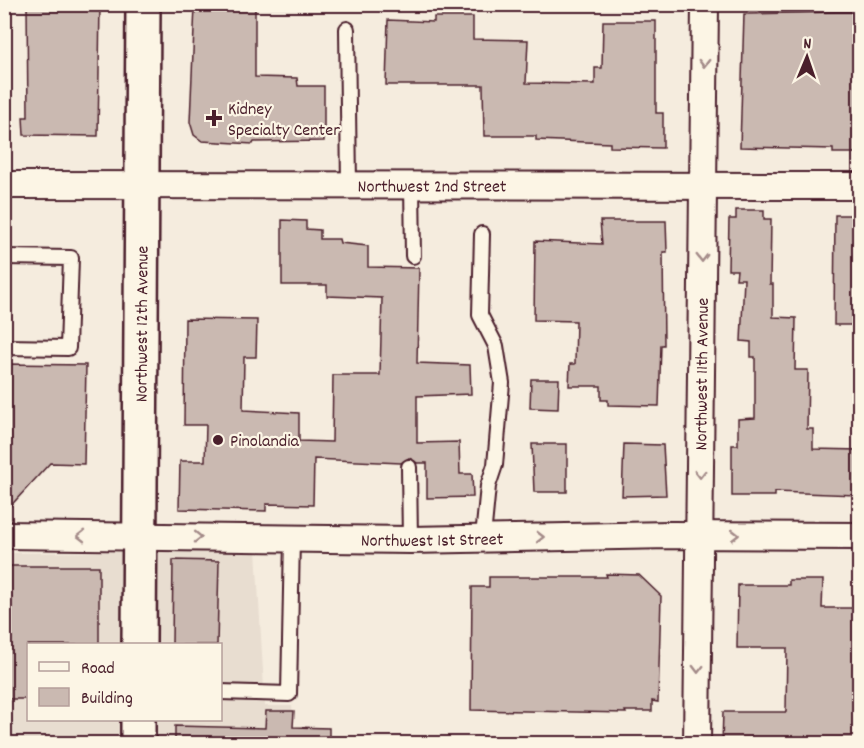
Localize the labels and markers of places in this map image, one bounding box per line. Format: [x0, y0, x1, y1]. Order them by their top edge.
place label: Kidney Specialty Center [228, 98, 340, 144]
marker: Kidney Specialty Center [205, 109, 223, 127]
place label: Pinolandia [230, 430, 300, 455]
marker: Pinolandia [211, 433, 225, 447]

